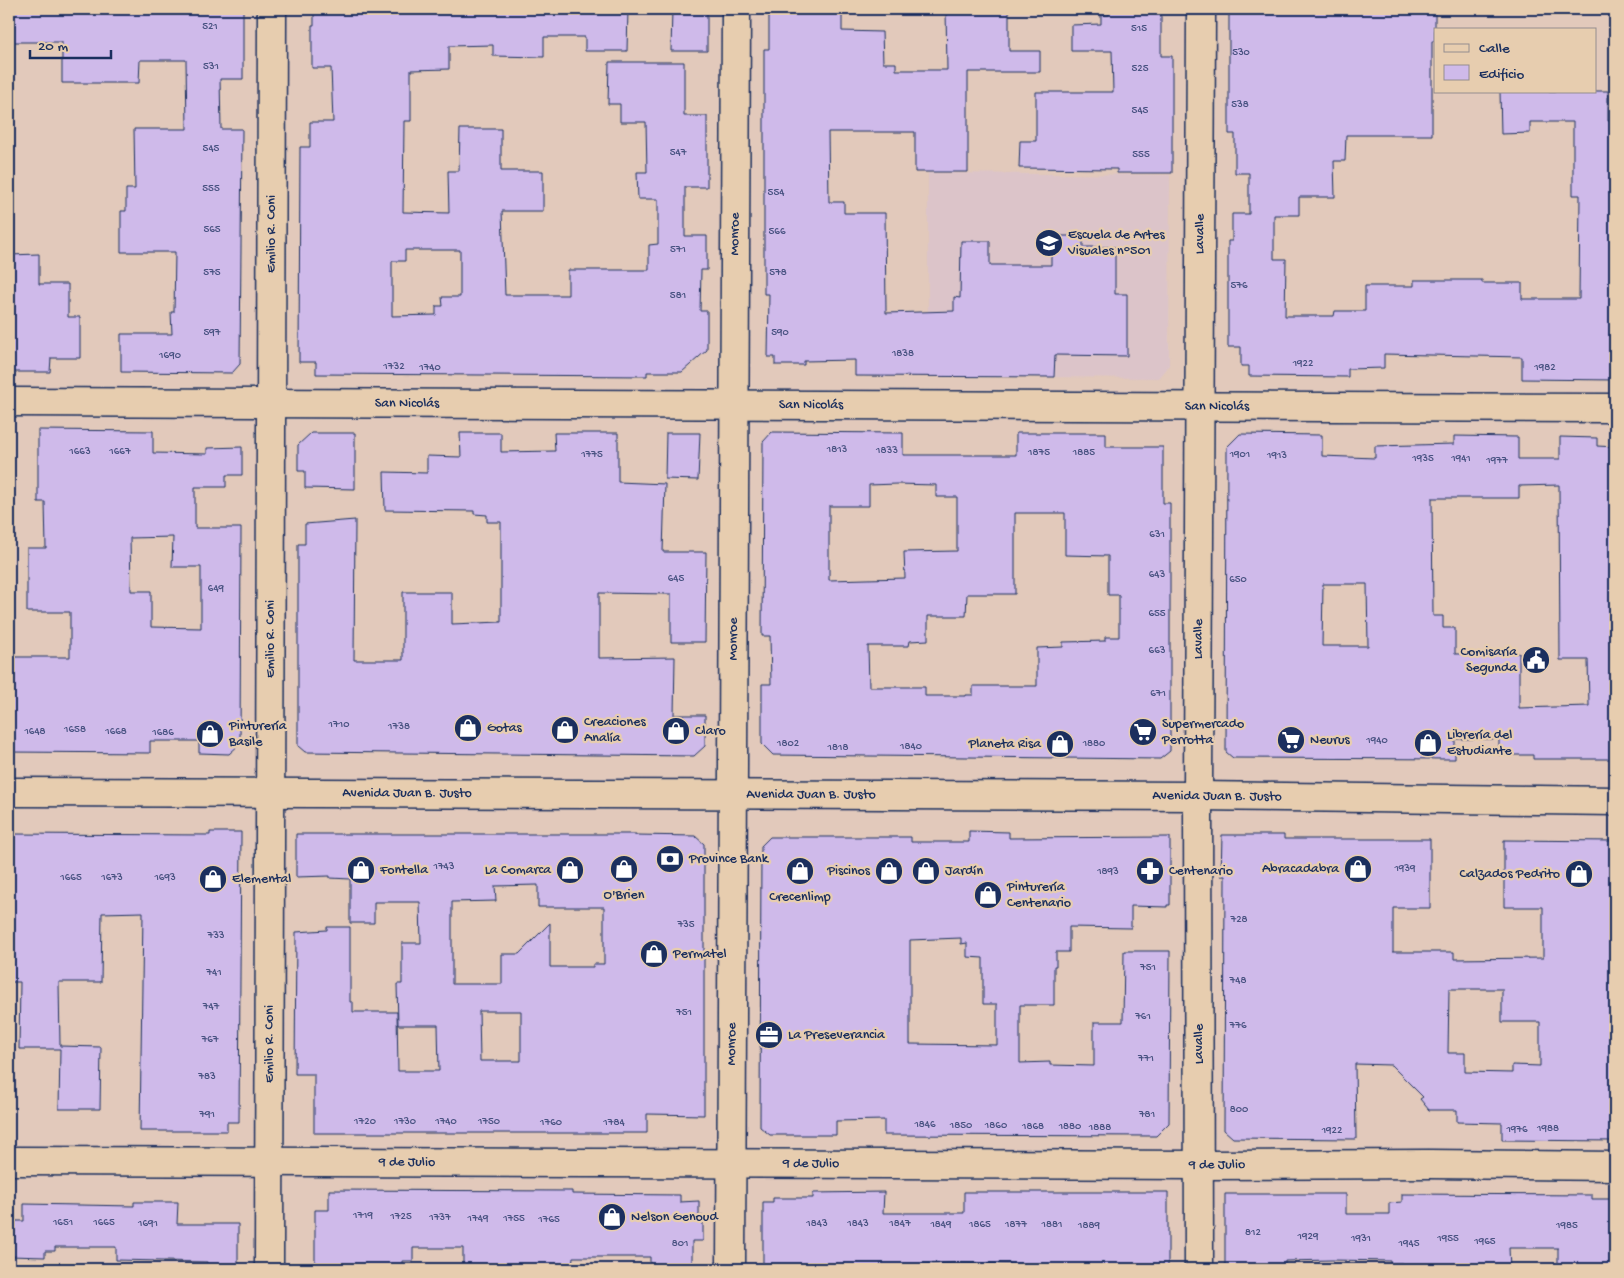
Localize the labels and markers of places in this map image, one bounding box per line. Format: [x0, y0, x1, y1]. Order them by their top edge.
place label: Escuela de Artes Visuales n°501 [1067, 227, 1165, 260]
school or university icon: Escuela de Artes Visuales n°501 [1034, 228, 1064, 258]
place label: Comisaría Segunda [1460, 644, 1518, 677]
public building icon: Comisaría Segunda [1521, 645, 1551, 675]
shop icon: Gotas [453, 713, 483, 743]
place label: Creaciones Analía [584, 714, 646, 747]
shop icon: Creaciones Analía [550, 715, 580, 745]
shop icon: Claro [661, 716, 691, 746]
place label: Supermercado Perrotta [1161, 716, 1244, 749]
supermarket icon: Supermercado Perrotta [1128, 717, 1158, 747]
place label: Pinturería Basile [228, 718, 288, 751]
shop icon: Pinturería Basile [195, 719, 225, 749]
place label: Gotas [487, 720, 523, 737]
place label: Claro [695, 723, 726, 740]
supermarket icon: Neurus [1276, 725, 1306, 755]
place label: Librería del Estudiante [1447, 727, 1513, 760]
shop icon: Librería del Estudiante [1413, 728, 1443, 758]
shop icon: Planeta Risa [1045, 729, 1075, 759]
place label: Neurus [1310, 732, 1350, 749]
place label: Planeta Risa [967, 736, 1042, 753]
bank icon: Province Bank [655, 844, 685, 874]
place label: Province Bank [688, 851, 770, 868]
shop icon: O'Brien [609, 854, 639, 884]
shop icon: Abracadabra [1343, 854, 1373, 884]
shop icon: Fontella [346, 855, 376, 885]
shop icon: La Comarca [555, 855, 585, 885]
shop icon: Crecenlimp [785, 856, 815, 886]
shop icon: Piscinos [874, 856, 904, 886]
shop icon: Jardín [911, 856, 941, 886]
pharmacy icon: Centenario [1135, 856, 1165, 886]
shop icon: Calzados Pedrito [1564, 859, 1594, 889]
place label: Abracadabra [1262, 861, 1340, 878]
place label: Fontella [379, 862, 429, 879]
place label: La Comarca [485, 862, 552, 879]
place label: Piscinos [826, 863, 871, 880]
place label: Jardín [945, 863, 983, 880]
place label: Centenario [1169, 863, 1233, 880]
shop icon: Elemental [198, 864, 228, 894]
place label: Calzados Pedrito [1460, 866, 1560, 883]
place label: Elemental [232, 871, 291, 888]
place label: Pinturería Centenario [1006, 879, 1071, 912]
shop icon: Pinturería Centenario [973, 880, 1003, 910]
place label: O'Brien [603, 887, 645, 904]
place label: Crecenlimp [769, 889, 831, 906]
shop icon: Permatel [639, 939, 669, 969]
place label: Permatel [672, 946, 727, 963]
office icon: La Preseverancia [754, 1020, 784, 1050]
place label: La Preseverancia [788, 1027, 886, 1044]
shop icon: Nelson Genoud [597, 1202, 627, 1232]
place label: Nelson Genoud [631, 1209, 719, 1226]

